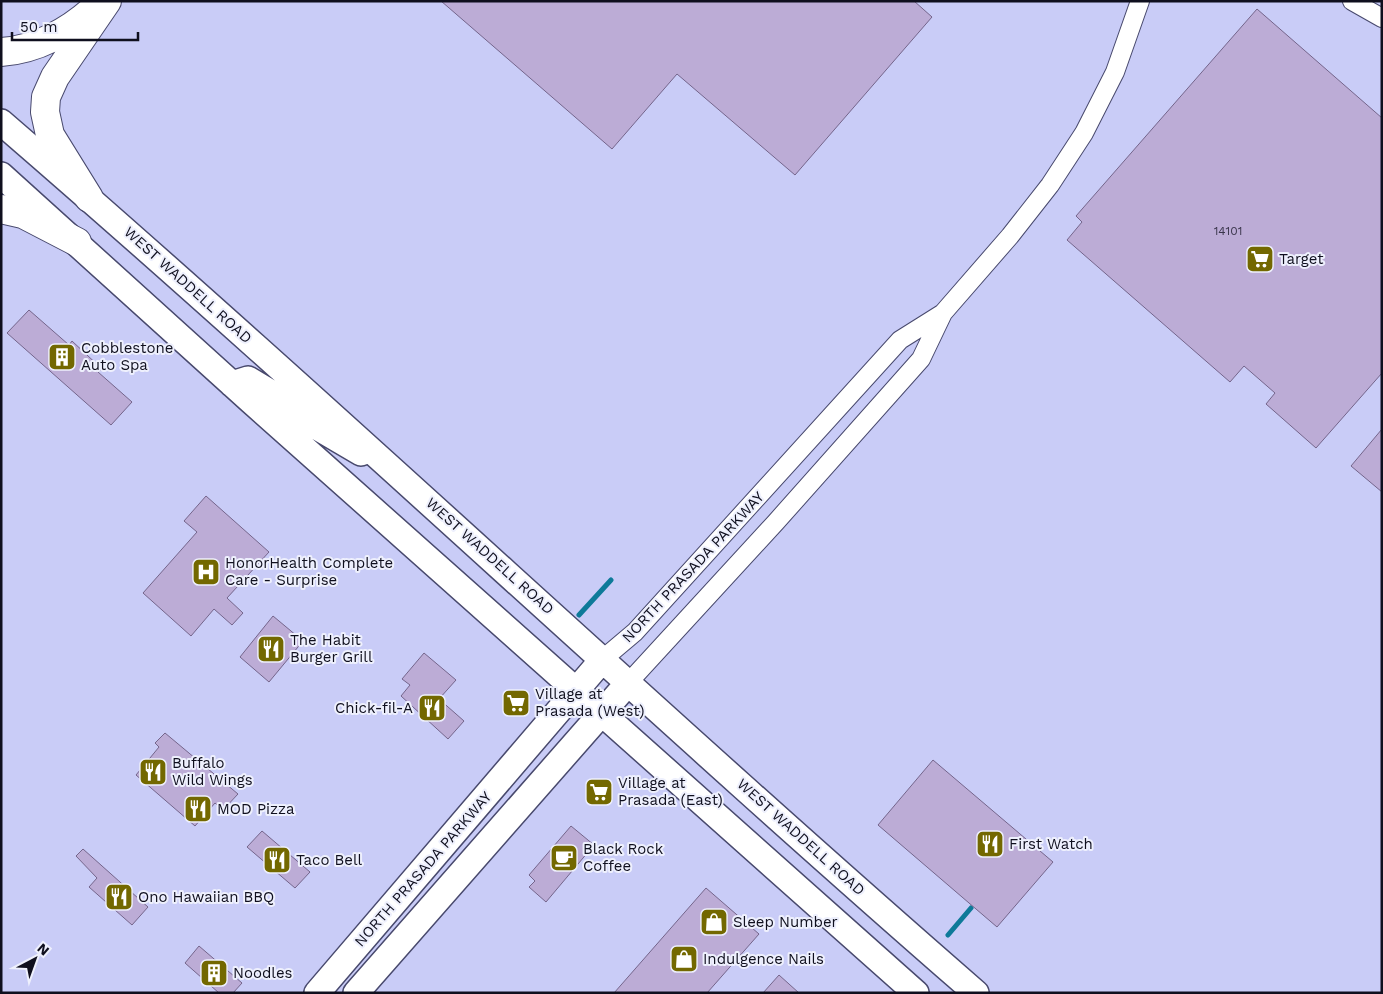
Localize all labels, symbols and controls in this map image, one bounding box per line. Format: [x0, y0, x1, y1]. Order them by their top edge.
scale bar [12, 10, 139, 42]
text: 50 m [20, 18, 57, 36]
street label: WEST WADDELL ROAD [120, 223, 256, 347]
house number: 14101 [1214, 224, 1242, 238]
supermarket icon: Target [1245, 244, 1275, 274]
place label: Target [1279, 250, 1324, 268]
place label: Cobblestone Auto Spa [81, 339, 173, 374]
building icon: Cobblestone Auto Spa [47, 342, 77, 372]
street label: NORTH PRASADA PARKWAY [618, 488, 768, 646]
street label: WEST WADDELL ROAD [422, 494, 558, 618]
place label: HonorHealth Complete Care - Surprise [225, 554, 393, 589]
hospital icon: HonorHealth Complete Care - Surprise [191, 557, 221, 587]
place label: The Habit Burger Grill [290, 631, 373, 666]
restaurant icon: The Habit Burger Grill [256, 634, 286, 664]
place label: Village at Prasada (West) [535, 685, 645, 720]
supermarket icon: Village at Prasada (West) [501, 688, 531, 718]
restaurant icon: Chick-fil-A [417, 693, 447, 723]
place label: Chick-fil-A [335, 699, 413, 717]
place label: Buffalo Wild Wings [172, 754, 253, 789]
restaurant icon: Buffalo Wild Wings [138, 757, 168, 787]
place label: Village at Prasada (East) [618, 774, 723, 809]
street label: WEST WADDELL ROAD [733, 775, 869, 899]
supermarket icon: Village at Prasada (East) [584, 777, 614, 807]
street label: NORTH PRASADA PARKWAY [351, 787, 496, 950]
restaurant icon: MOD Pizza [183, 794, 213, 824]
place label: MOD Pizza [217, 800, 295, 818]
restaurant icon: First Watch [975, 829, 1005, 859]
place label: First Watch [1009, 835, 1093, 853]
place label: Black Rock Coffee [583, 840, 664, 875]
cafe icon: Black Rock Coffee [549, 843, 579, 873]
restaurant icon: Taco Bell [262, 845, 292, 875]
place label: Taco Bell [296, 851, 363, 869]
restaurant icon: Ono Hawaiian BBQ [104, 882, 134, 912]
place label: Ono Hawaiian BBQ [138, 888, 274, 906]
shop icon: Sleep Number [699, 907, 729, 937]
place label: Sleep Number [733, 913, 838, 931]
north arrow [10, 934, 60, 984]
text: N [34, 940, 53, 959]
shop icon: Indulgence Nails [669, 944, 699, 974]
place label: Indulgence Nails [703, 950, 824, 968]
building icon: Noodles [199, 958, 229, 988]
place label: Noodles [233, 964, 293, 982]

